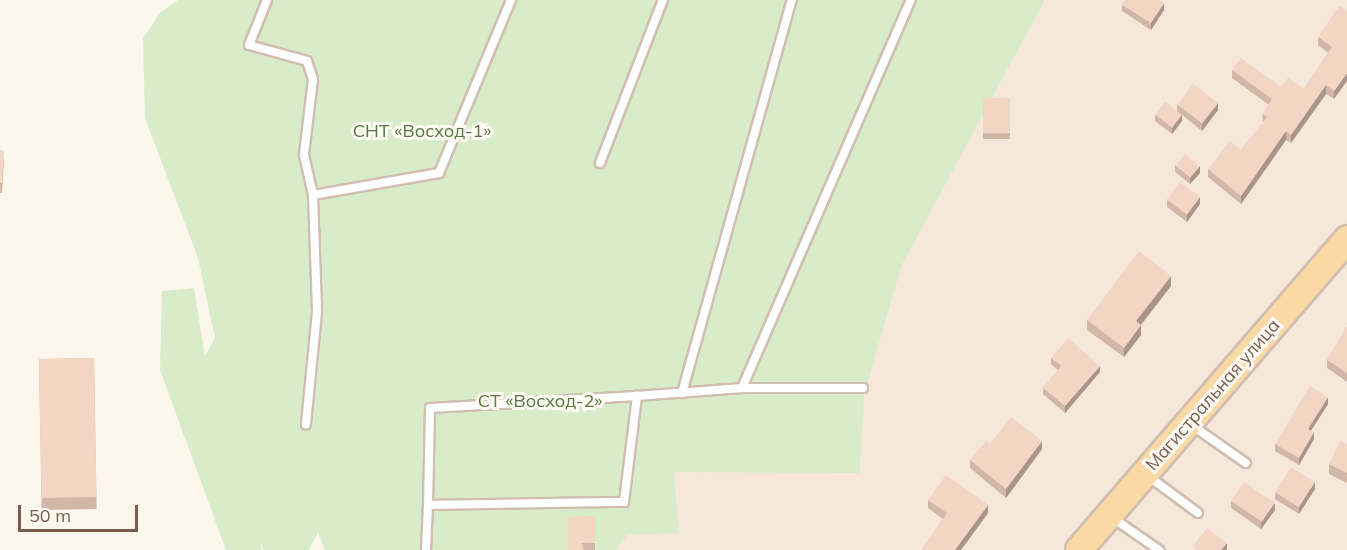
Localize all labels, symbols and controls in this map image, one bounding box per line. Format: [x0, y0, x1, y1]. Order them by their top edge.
park label: СНТ «Восход-1» [353, 120, 491, 142]
street label: Магистральная улица [1141, 315, 1285, 475]
park label: СТ «Восход-2» [478, 390, 602, 412]
scale bar [21, 493, 141, 531]
text: 50 m [29, 504, 71, 527]

